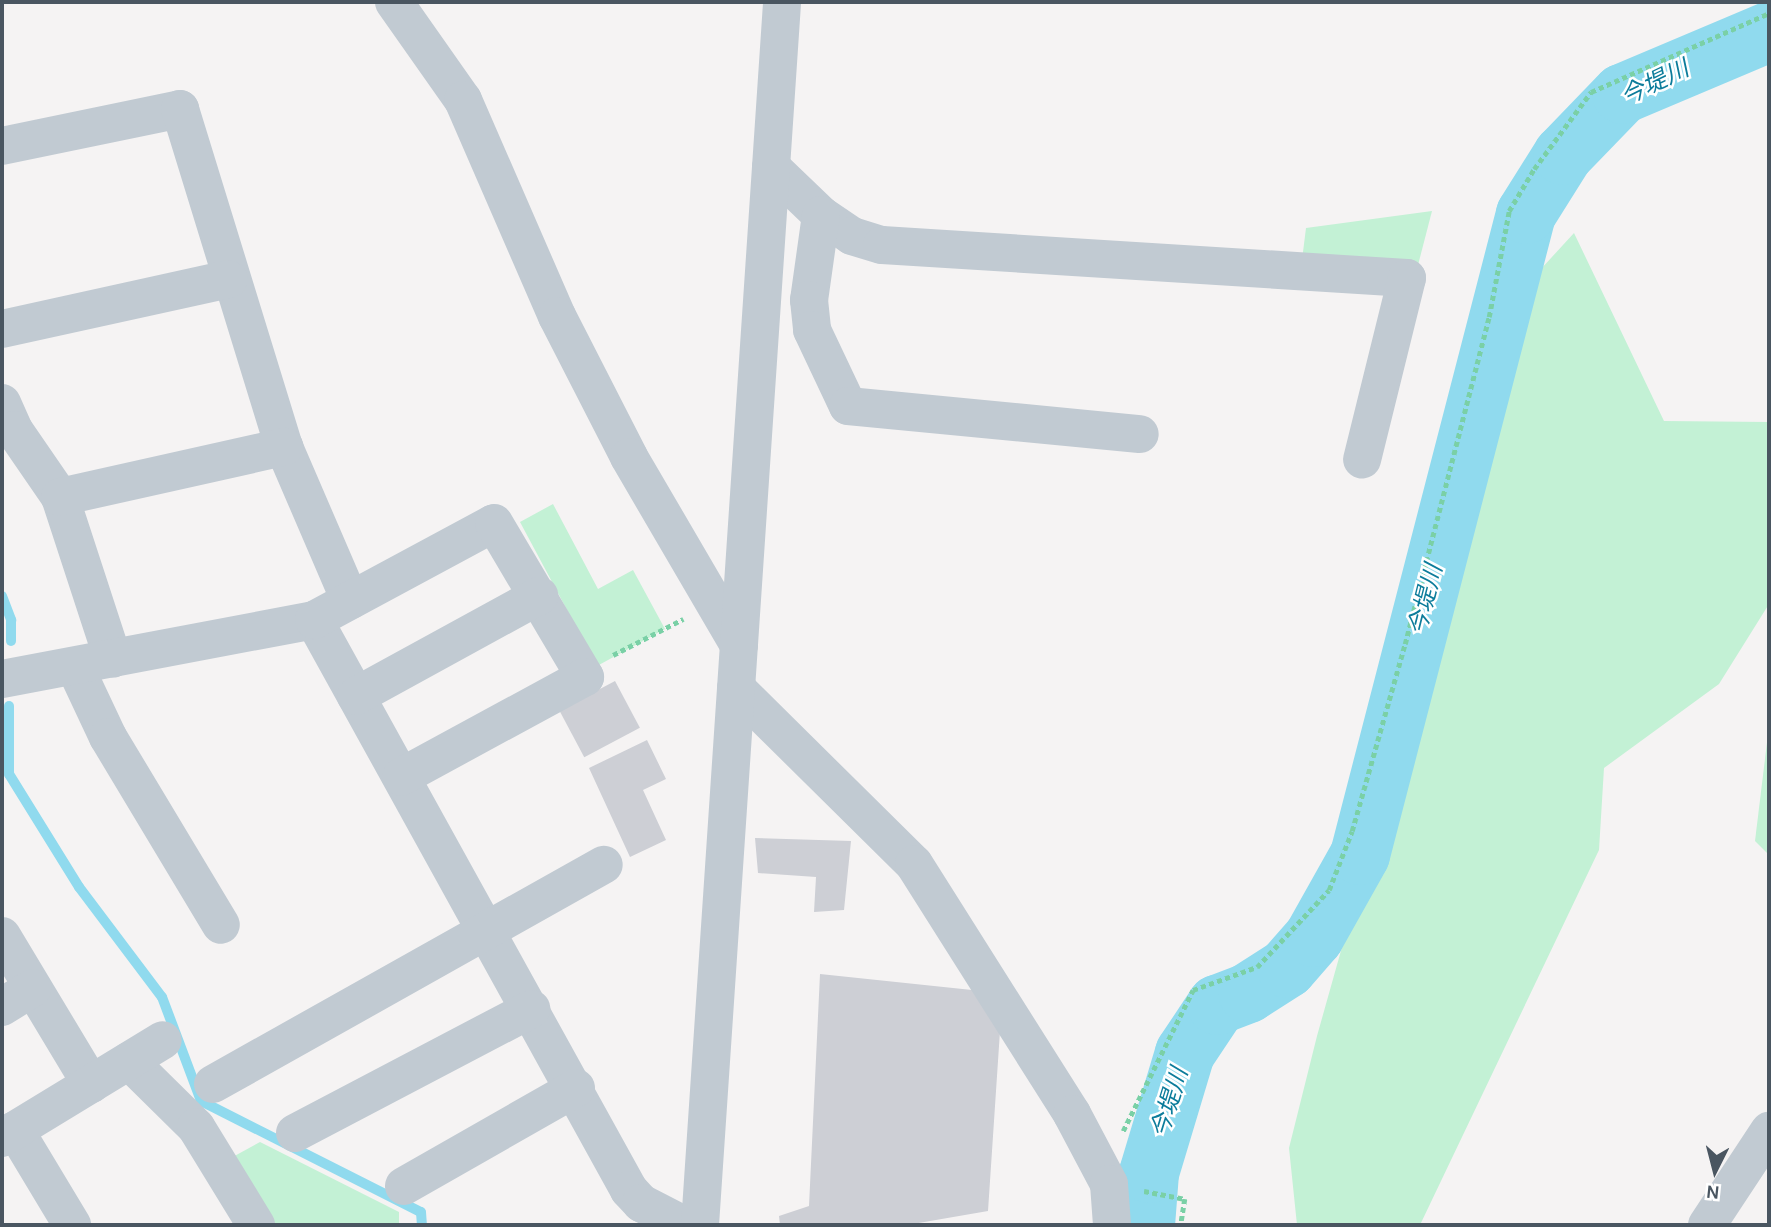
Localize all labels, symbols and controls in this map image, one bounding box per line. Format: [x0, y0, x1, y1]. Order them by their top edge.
water label: 今堤川 [1616, 54, 1694, 112]
water label: 今堤川 [1403, 562, 1449, 638]
water label: 今堤川 [1146, 1064, 1194, 1142]
north arrow [1680, 1136, 1750, 1206]
text: N [1705, 1180, 1721, 1204]

